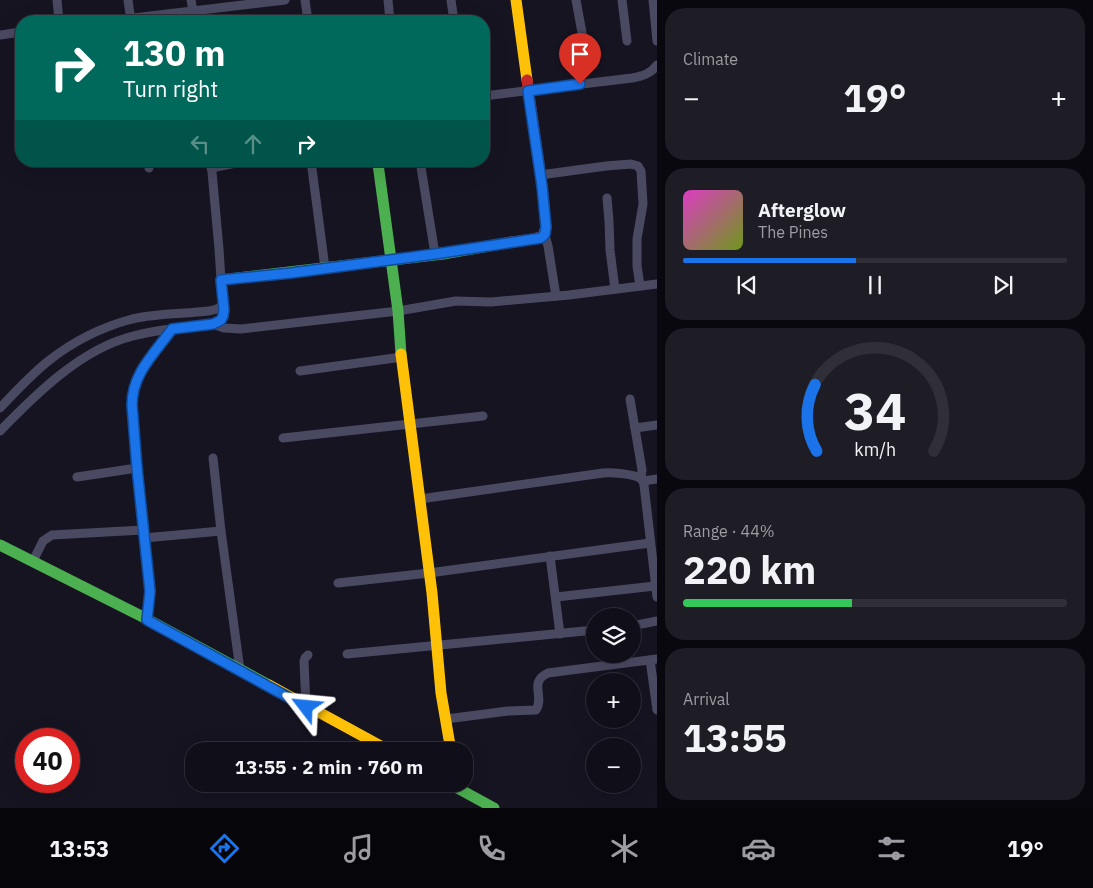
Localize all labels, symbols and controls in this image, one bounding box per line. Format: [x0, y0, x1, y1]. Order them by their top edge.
text: 130 m [123, 30, 226, 76]
pin [559, 33, 601, 84]
icon: right [40, 35, 105, 100]
icon: arrive [566, 40, 594, 68]
text: Climate [683, 49, 738, 69]
text: 19° [843, 73, 907, 122]
text: Turn right [123, 74, 218, 103]
text: − [683, 79, 700, 116]
text: + [1050, 79, 1067, 116]
icon: left [186, 130, 214, 158]
icon: ahead [239, 130, 267, 158]
icon: right [292, 130, 320, 158]
text: Afterglow [758, 198, 846, 222]
text: The Pines [758, 222, 828, 242]
icon: previous [733, 271, 761, 299]
icon: pause [861, 271, 889, 299]
icon: next [989, 271, 1017, 299]
text: 34 [844, 377, 906, 444]
text: km/h [854, 438, 896, 461]
text: Range · 44% [683, 521, 775, 541]
text: 220 km [683, 545, 816, 594]
map controls [586, 608, 641, 793]
button: layers [586, 608, 641, 663]
button: + [586, 673, 641, 728]
position arrow [279, 680, 331, 732]
text: Arrival [683, 689, 730, 709]
text: 13:55 [683, 713, 787, 762]
speed limit sign: 40 [15, 728, 80, 793]
button: − [586, 738, 641, 793]
text: 13:55 · 2 min · 760 m [235, 755, 423, 779]
icon: directions [207, 831, 242, 866]
icon: music [341, 831, 376, 866]
icon: phone [474, 831, 509, 866]
icon: climate [607, 831, 642, 866]
icon: car [741, 831, 776, 866]
icon: filters [874, 831, 909, 866]
text: 13:53 [49, 834, 109, 863]
text: 19° [1007, 834, 1044, 863]

